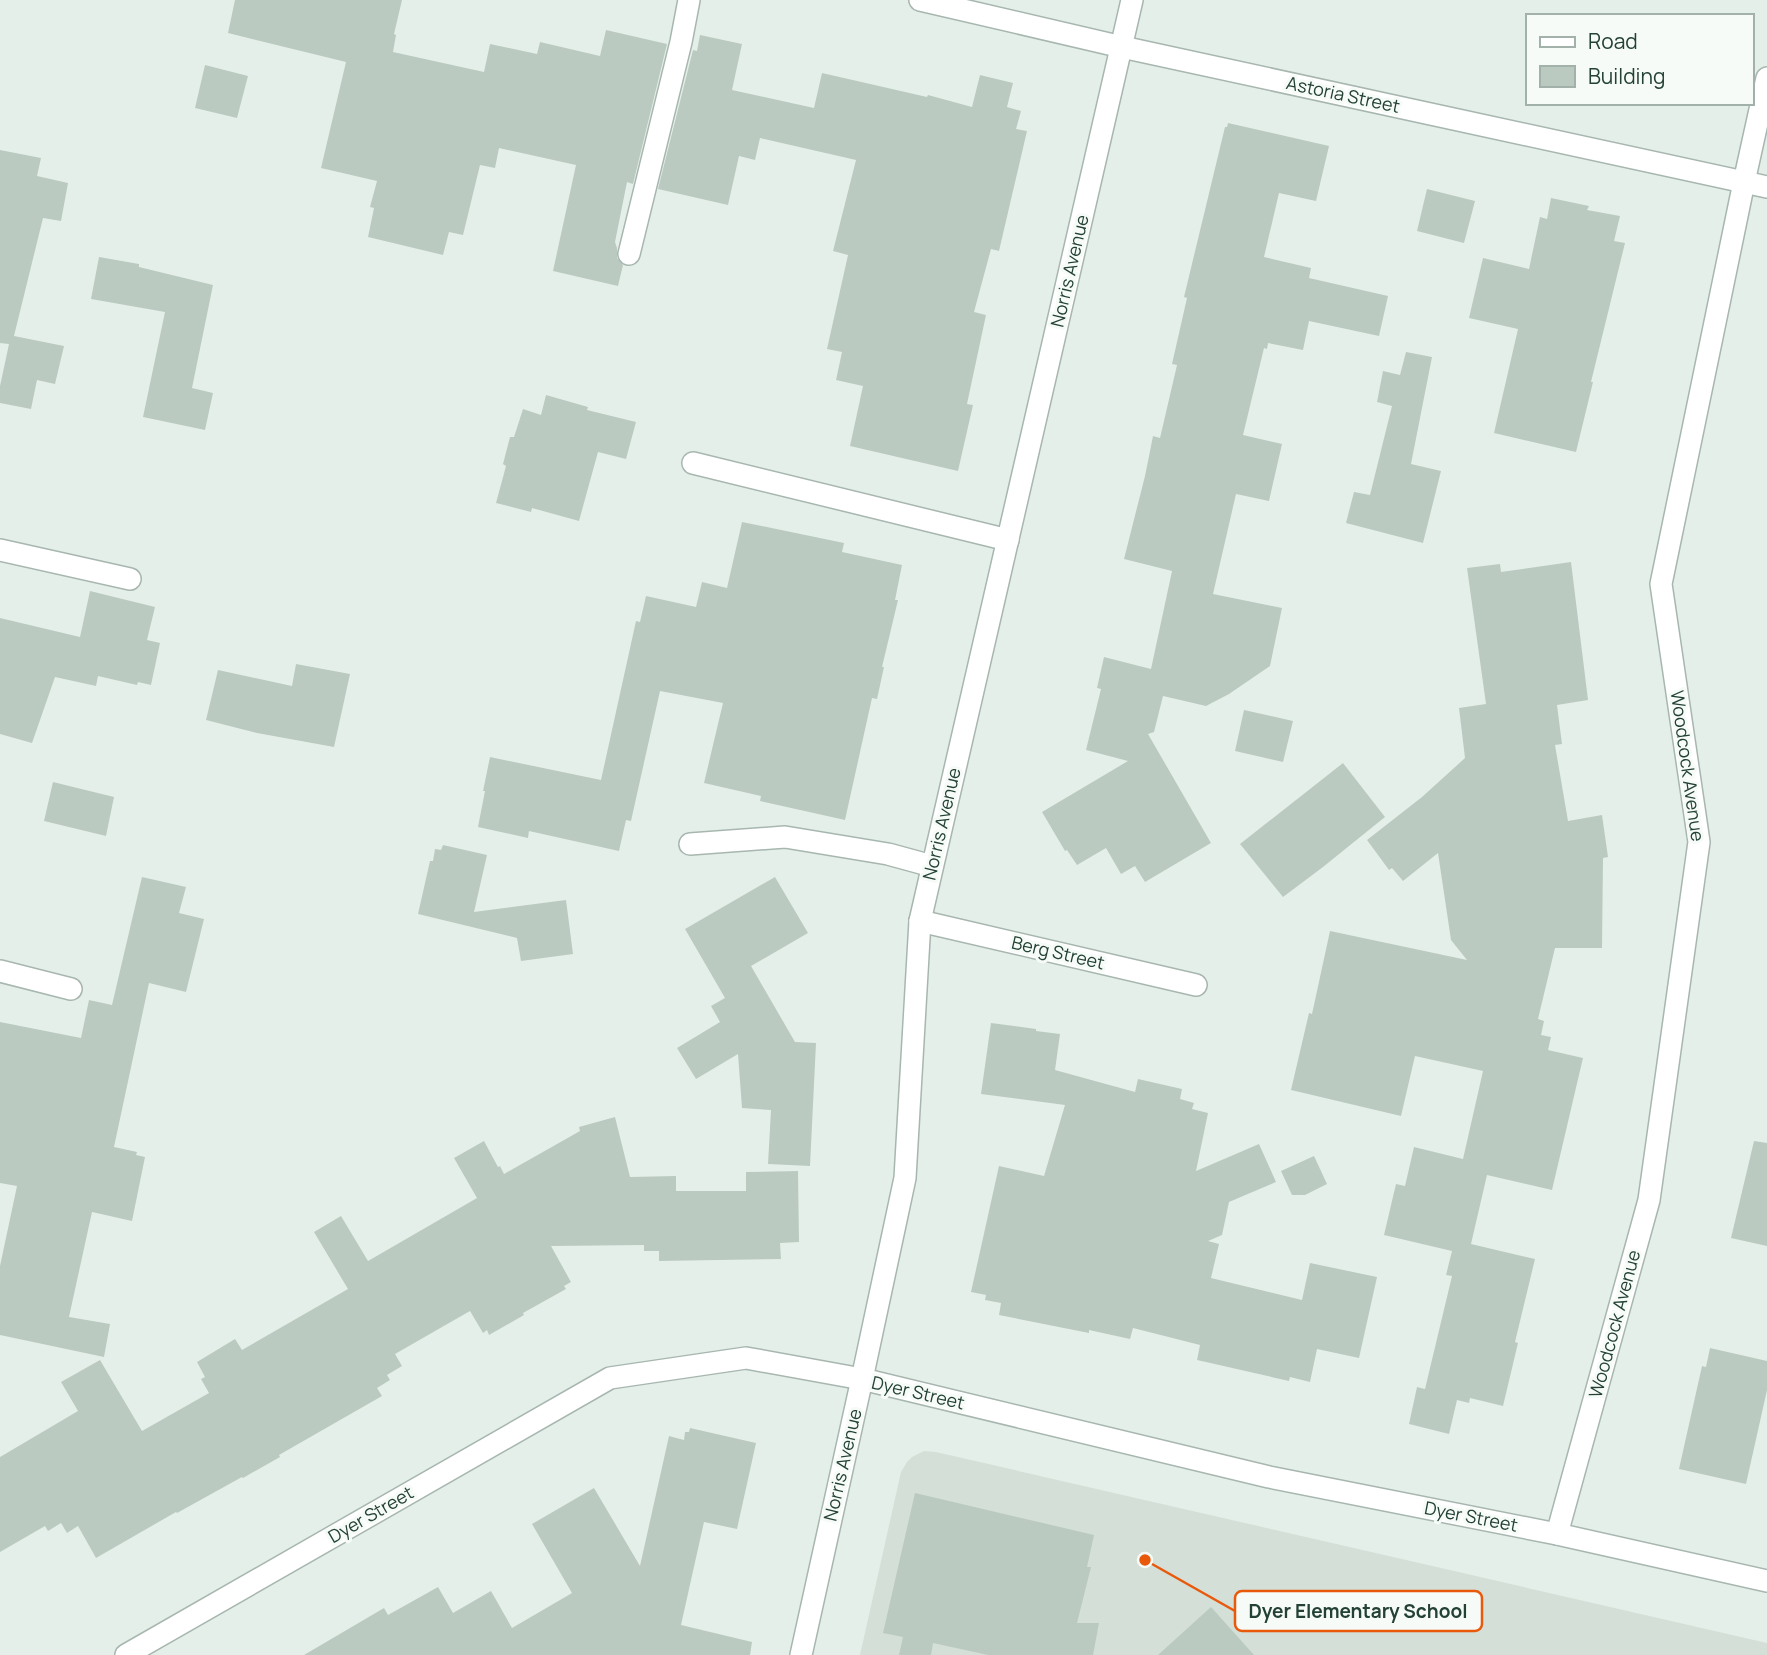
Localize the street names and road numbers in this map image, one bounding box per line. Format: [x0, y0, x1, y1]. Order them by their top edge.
street label: Astoria Street [1284, 70, 1402, 118]
street label: Norris Avenue [1044, 212, 1094, 329]
street label: Woodcock Avenue [1666, 689, 1710, 843]
street label: Norris Avenue [916, 765, 966, 882]
street label: Berg Street [1009, 930, 1107, 974]
street label: Woodcock Avenue [1583, 1247, 1645, 1400]
street label: Dyer Street [869, 1370, 967, 1414]
street label: Norris Avenue [817, 1406, 867, 1523]
street label: Dyer Street [323, 1480, 418, 1548]
street label: Dyer Street [1422, 1495, 1520, 1537]

